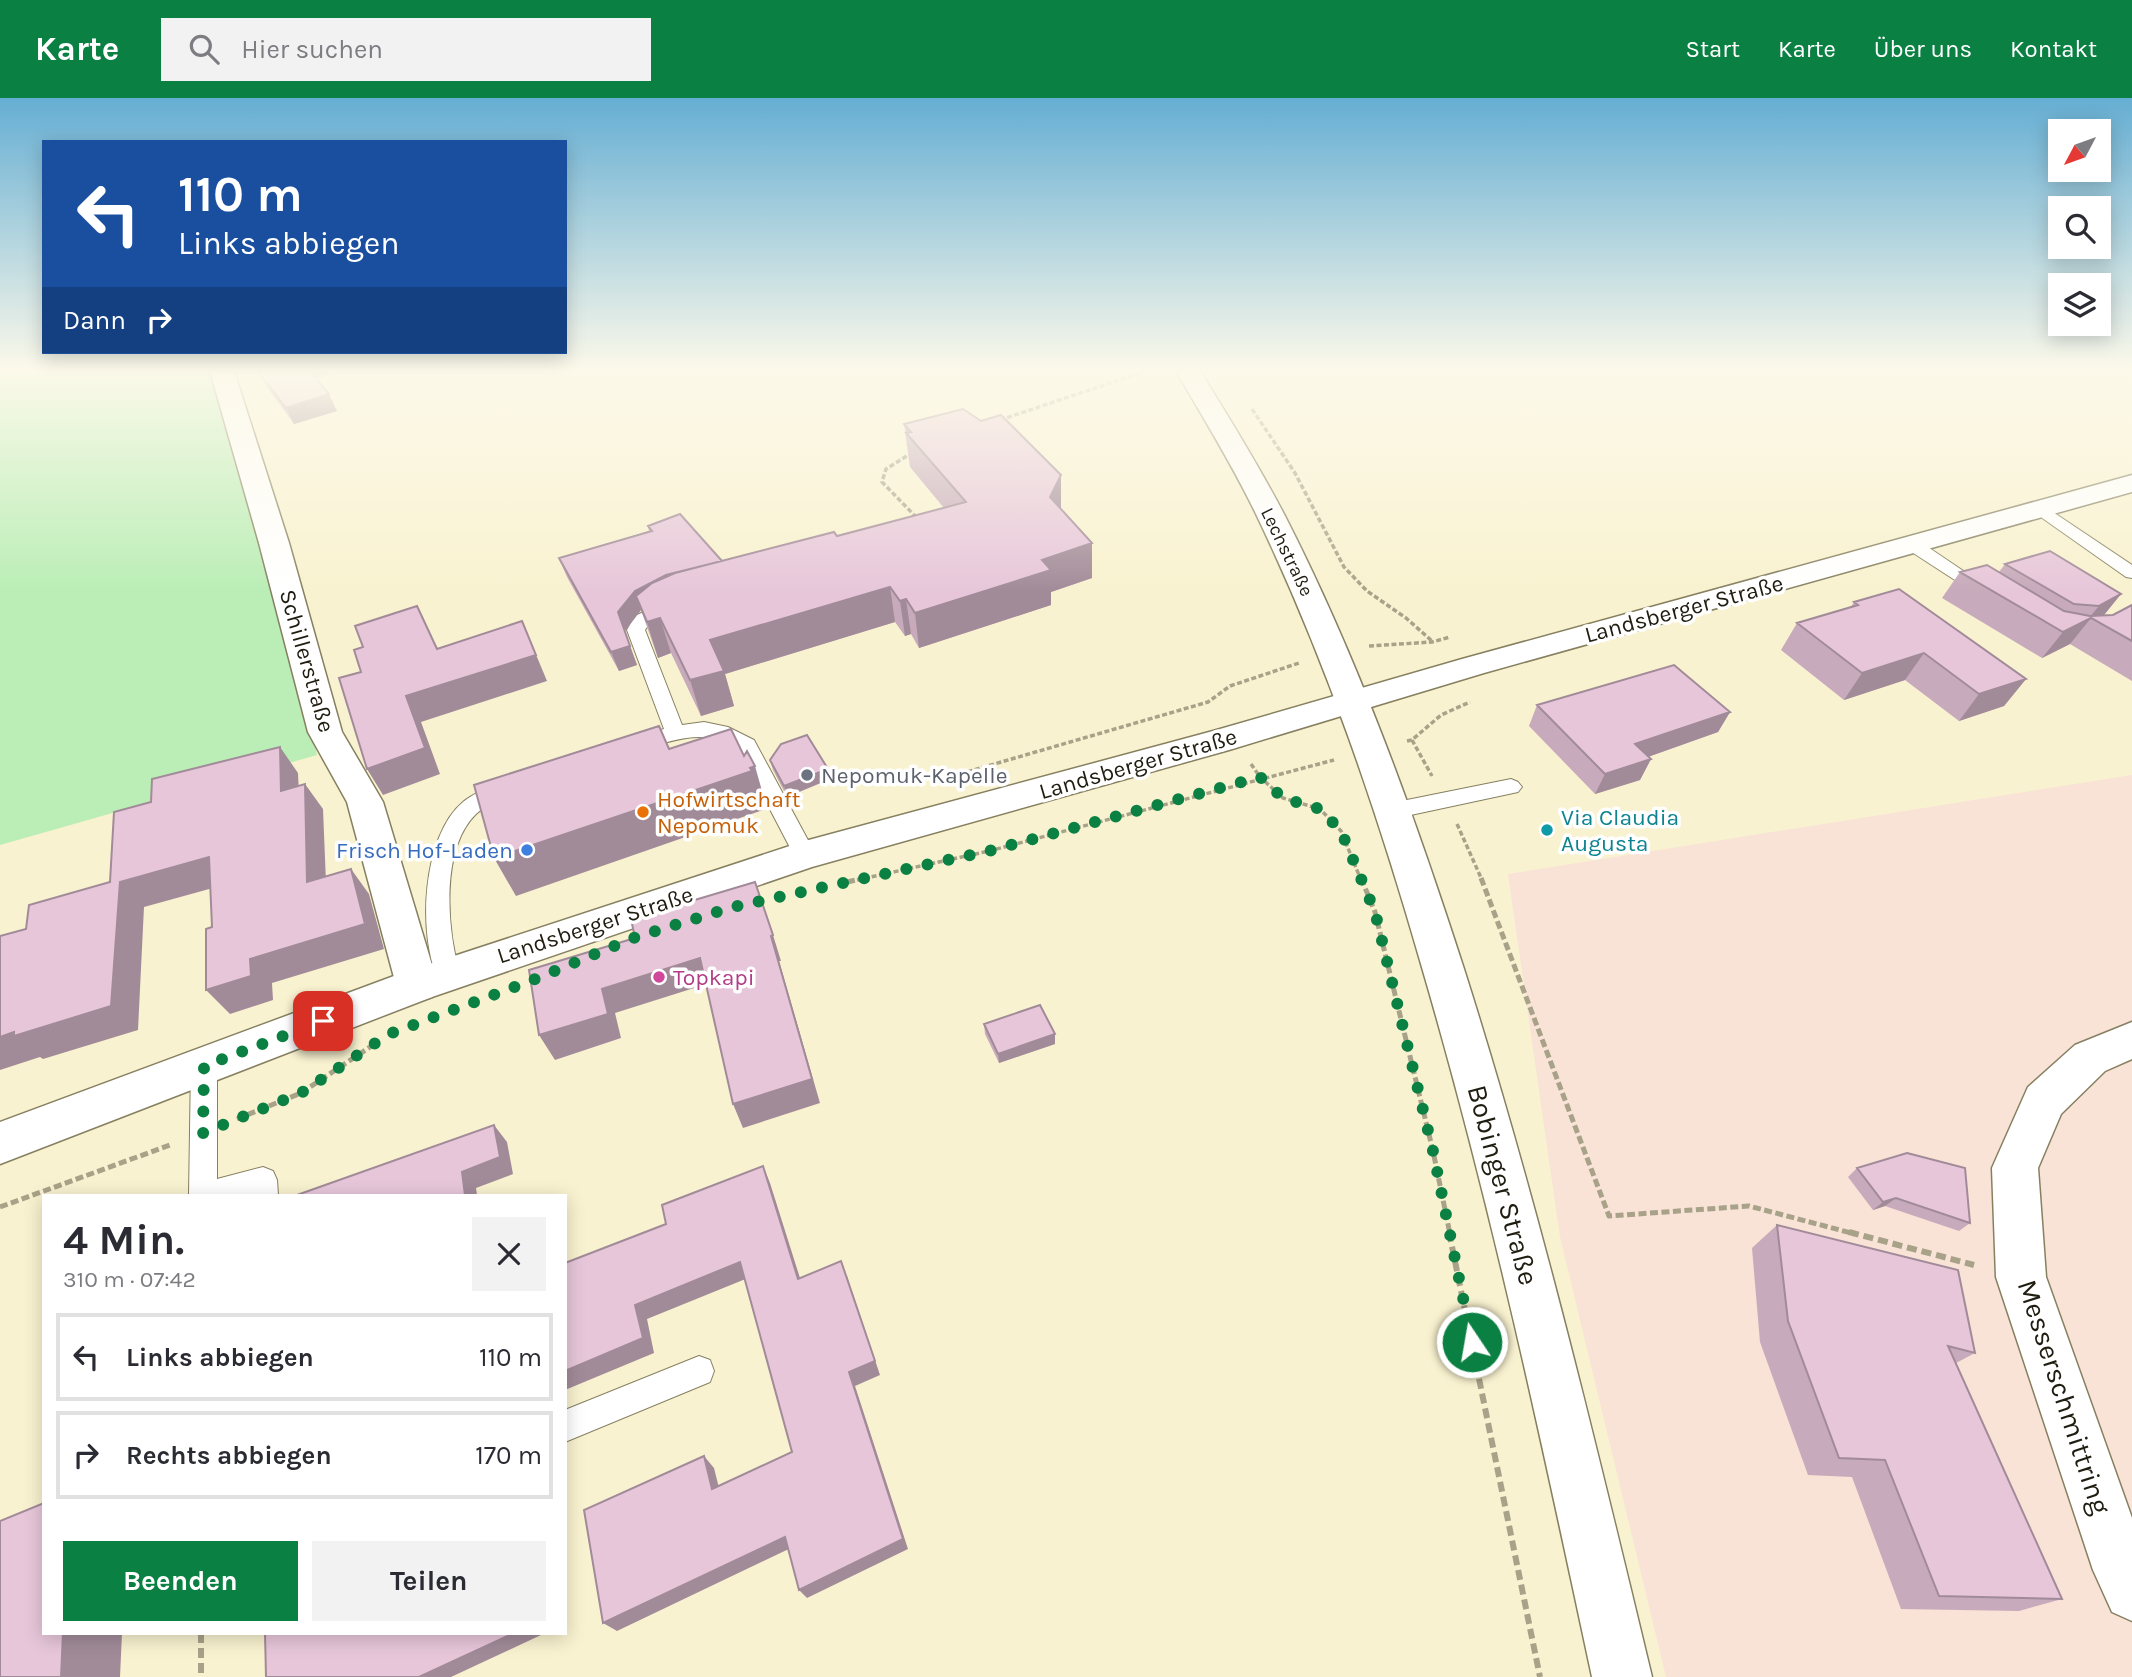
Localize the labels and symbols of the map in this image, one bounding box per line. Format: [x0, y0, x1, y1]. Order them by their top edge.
north arrow [2048, 119, 2110, 182]
street label: Lechstraße [1256, 504, 1318, 600]
street label: Landsberger Straße [1582, 570, 1786, 648]
street label: Schillerstraße [274, 587, 340, 735]
street label: Landsberger Straße [1036, 723, 1240, 805]
place label: Nepomuk-Kapelle [821, 762, 1008, 789]
marker: Nepomuk-Kapelle [799, 767, 815, 783]
place label: Hofwirtschaft Nepomuk [657, 786, 801, 839]
marker: Hofwirtschaft Nepomuk [635, 804, 651, 820]
place label: Via Claudia Augusta [1561, 804, 1679, 857]
marker: Via Claudia Augusta [1539, 822, 1555, 838]
place label: Frisch Hof-Laden [336, 837, 513, 864]
marker: Frisch Hof-Laden [519, 842, 535, 858]
street label: Landsberger Straße [494, 881, 696, 969]
place label: Topkapi [673, 964, 755, 991]
marker: Topkapi [651, 969, 667, 985]
pin [293, 991, 353, 1051]
street label: Bobinger Straße [1460, 1081, 1546, 1289]
street label: Messerschmittring [2010, 1275, 2118, 1519]
position arrow [1435, 1305, 1509, 1379]

